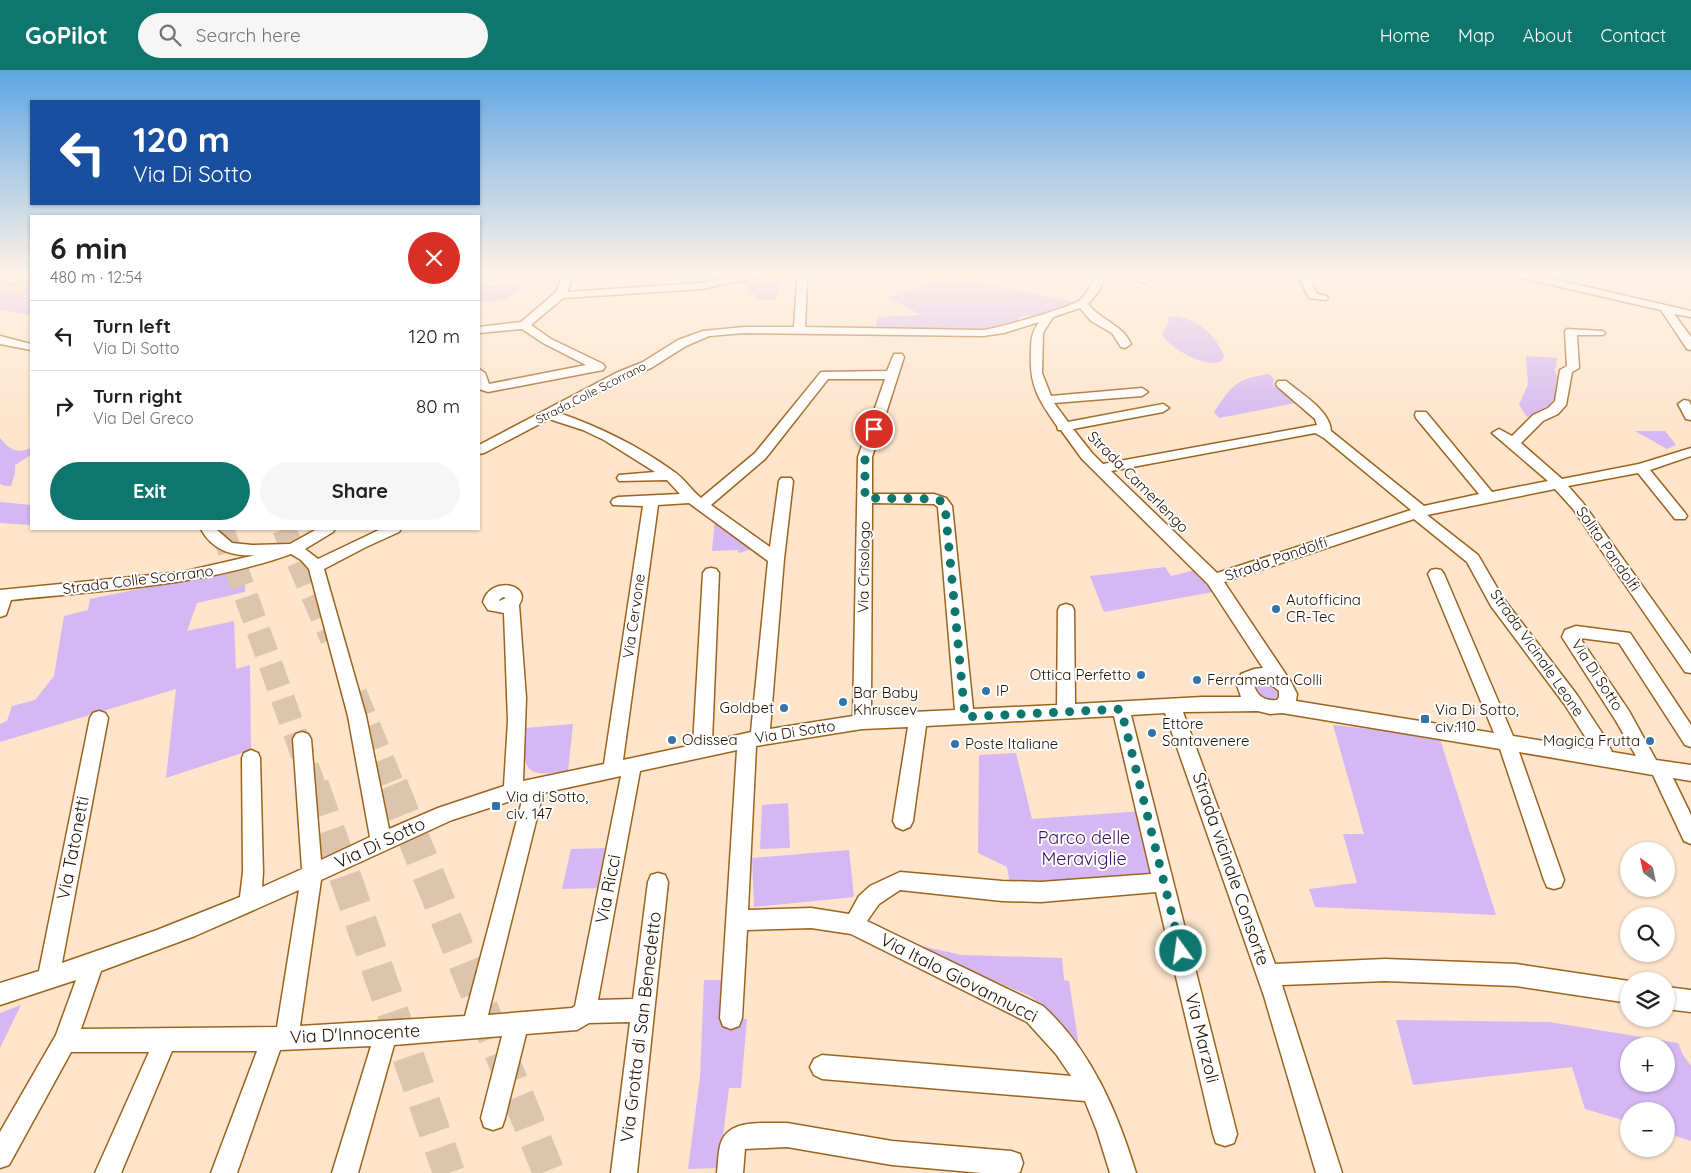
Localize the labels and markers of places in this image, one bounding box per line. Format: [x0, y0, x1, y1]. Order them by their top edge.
pin [853, 408, 895, 450]
place label: Autofficina CR-Tec [1286, 590, 1361, 626]
marker: Autofficina CR-Tec [1270, 603, 1282, 615]
place label: Ottica Perfetto [1030, 665, 1131, 684]
marker: Ottica Perfetto [1135, 669, 1147, 681]
place label: Ferramenta Colli [1207, 670, 1322, 689]
marker: Ferramenta Colli [1191, 674, 1203, 686]
place label: IP [996, 681, 1009, 700]
place label: Bar Baby Khruscev [853, 683, 918, 719]
marker: IP [980, 685, 992, 697]
marker: Bar Baby Khruscev [837, 696, 849, 708]
place label: Goldbet [719, 698, 774, 717]
place label: Via Di Sotto, civ.110 [1435, 700, 1519, 736]
marker: Goldbet [778, 702, 790, 714]
marker: Via Di Sotto, civ.110 [1419, 713, 1431, 725]
place label: Ettore Santavenere [1162, 714, 1250, 750]
marker: Ettore Santavenere [1146, 727, 1158, 739]
place label: Odissea [682, 730, 738, 749]
place label: Magica Frutta [1543, 731, 1640, 750]
marker: Odissea [666, 734, 678, 746]
place label: Poste Italiane [965, 734, 1058, 753]
marker: Magica Frutta [1644, 735, 1656, 747]
marker: Poste Italiane [949, 738, 961, 750]
place label: Via di Sotto, civ. 147 [506, 787, 588, 823]
marker: Via di Sotto, civ. 147 [490, 800, 502, 812]

